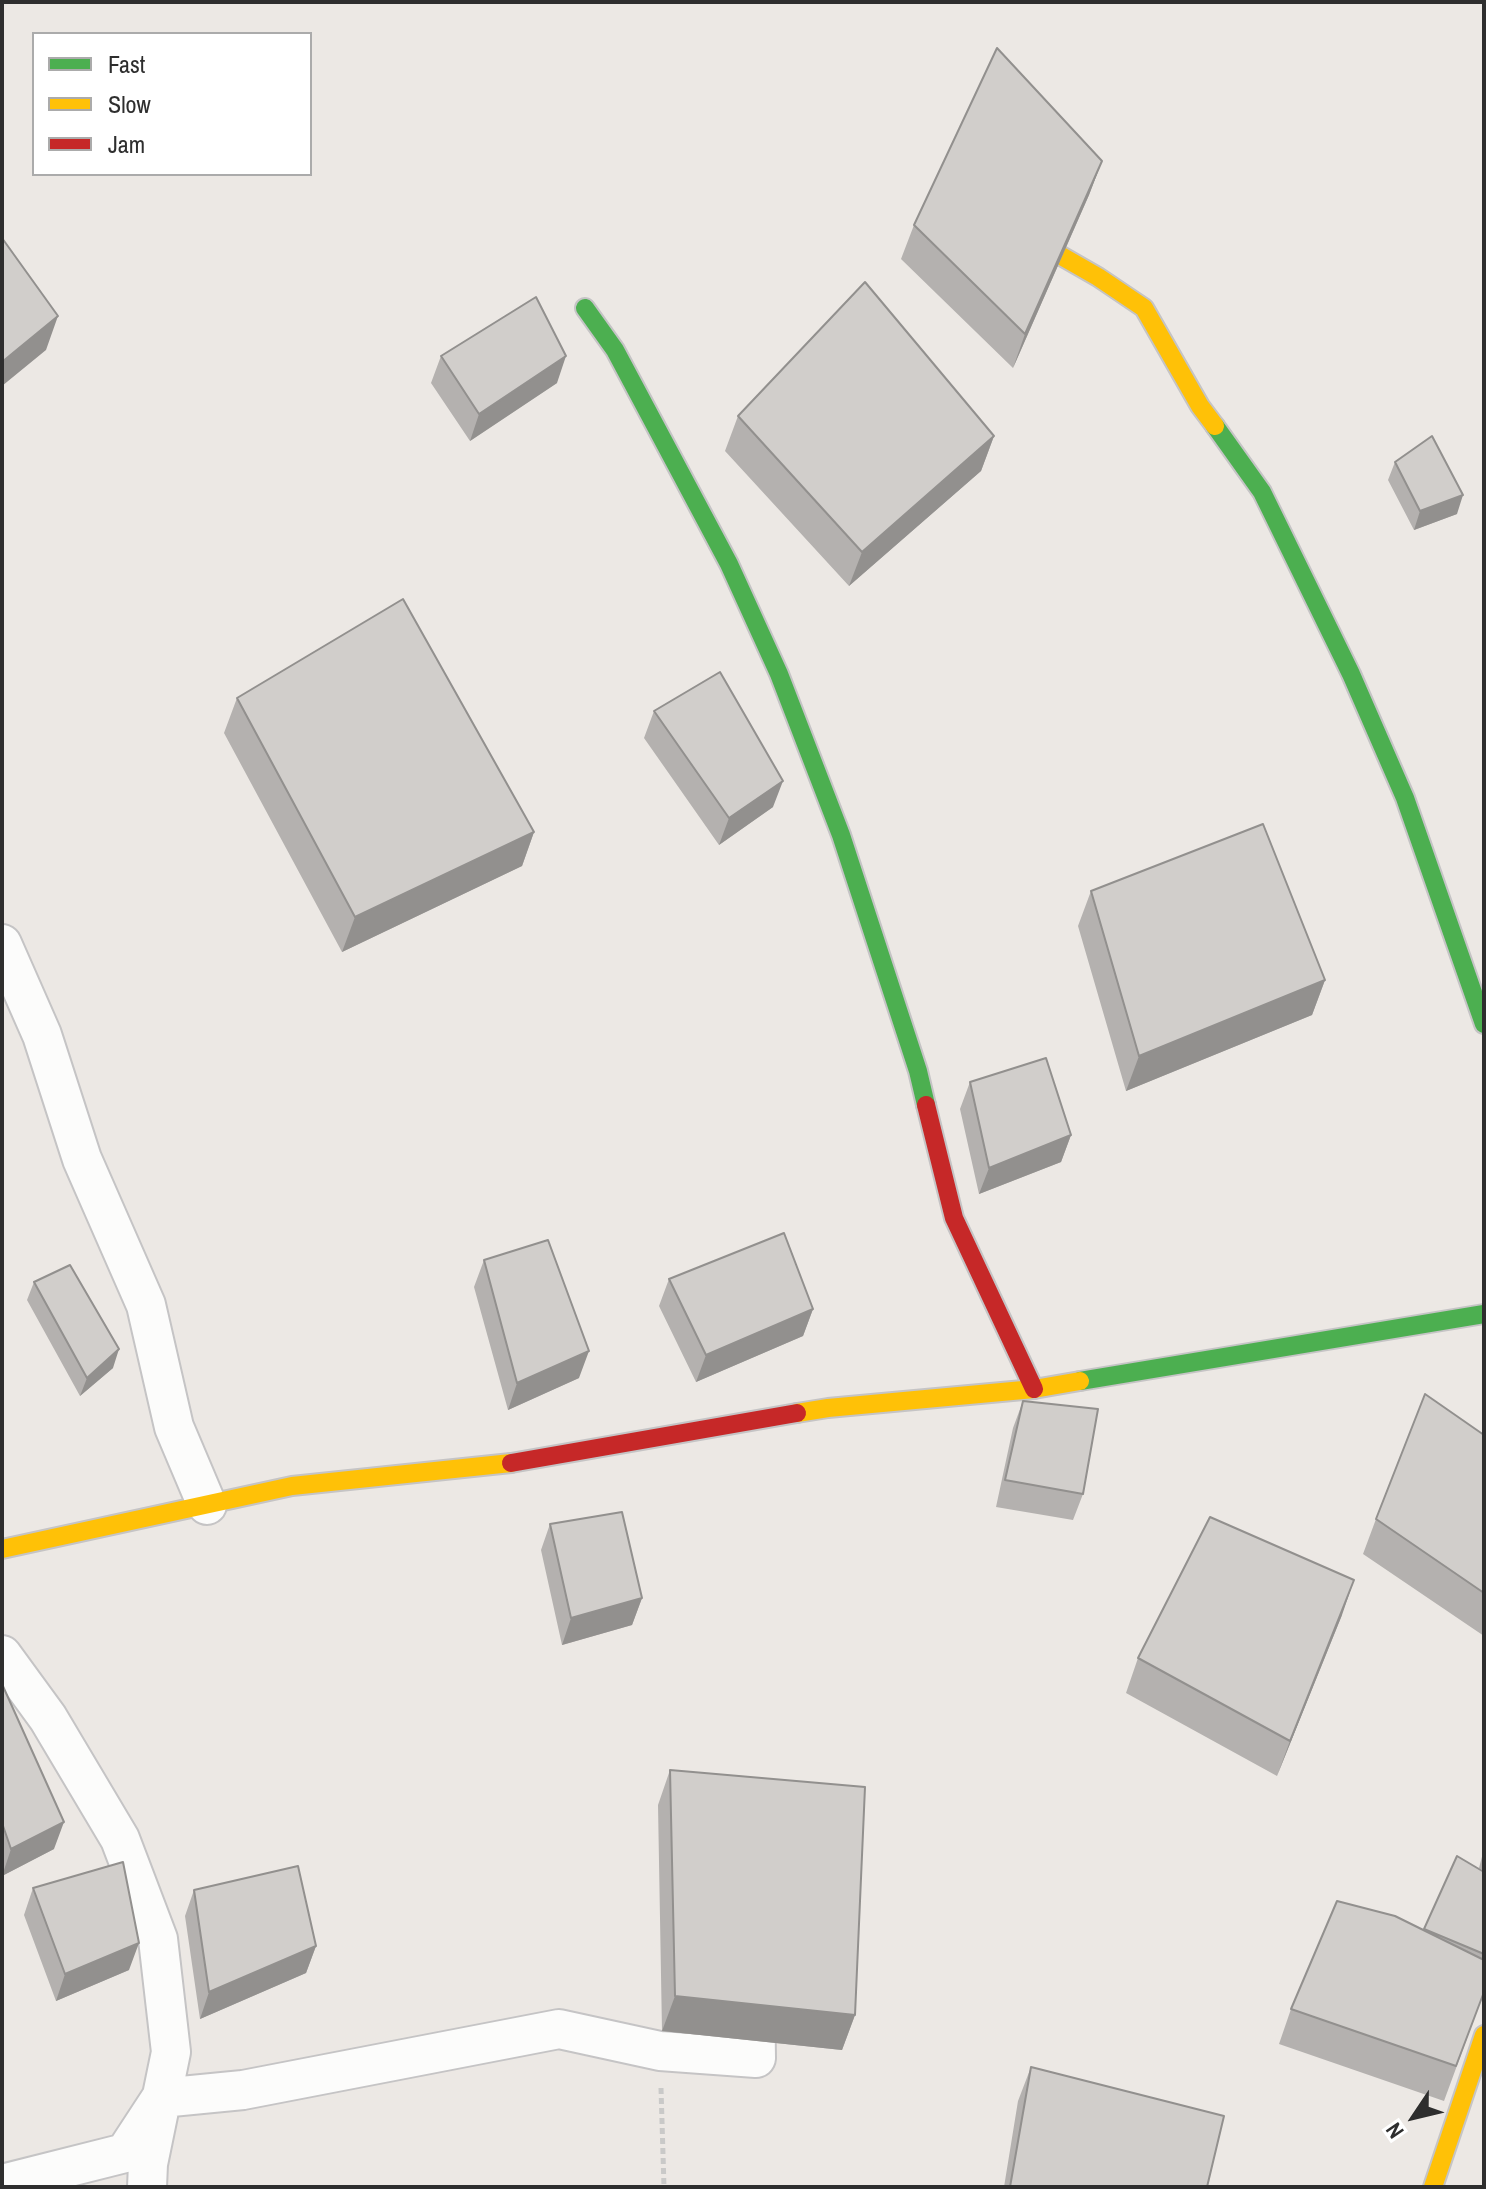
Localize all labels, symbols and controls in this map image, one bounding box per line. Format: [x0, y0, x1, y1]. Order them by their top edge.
legend [32, 32, 312, 176]
text: Fast [108, 48, 145, 80]
text: Slow [108, 88, 151, 120]
text: Jam [108, 128, 145, 160]
north arrow [1374, 2077, 1454, 2157]
text: N [1378, 2117, 1410, 2145]

